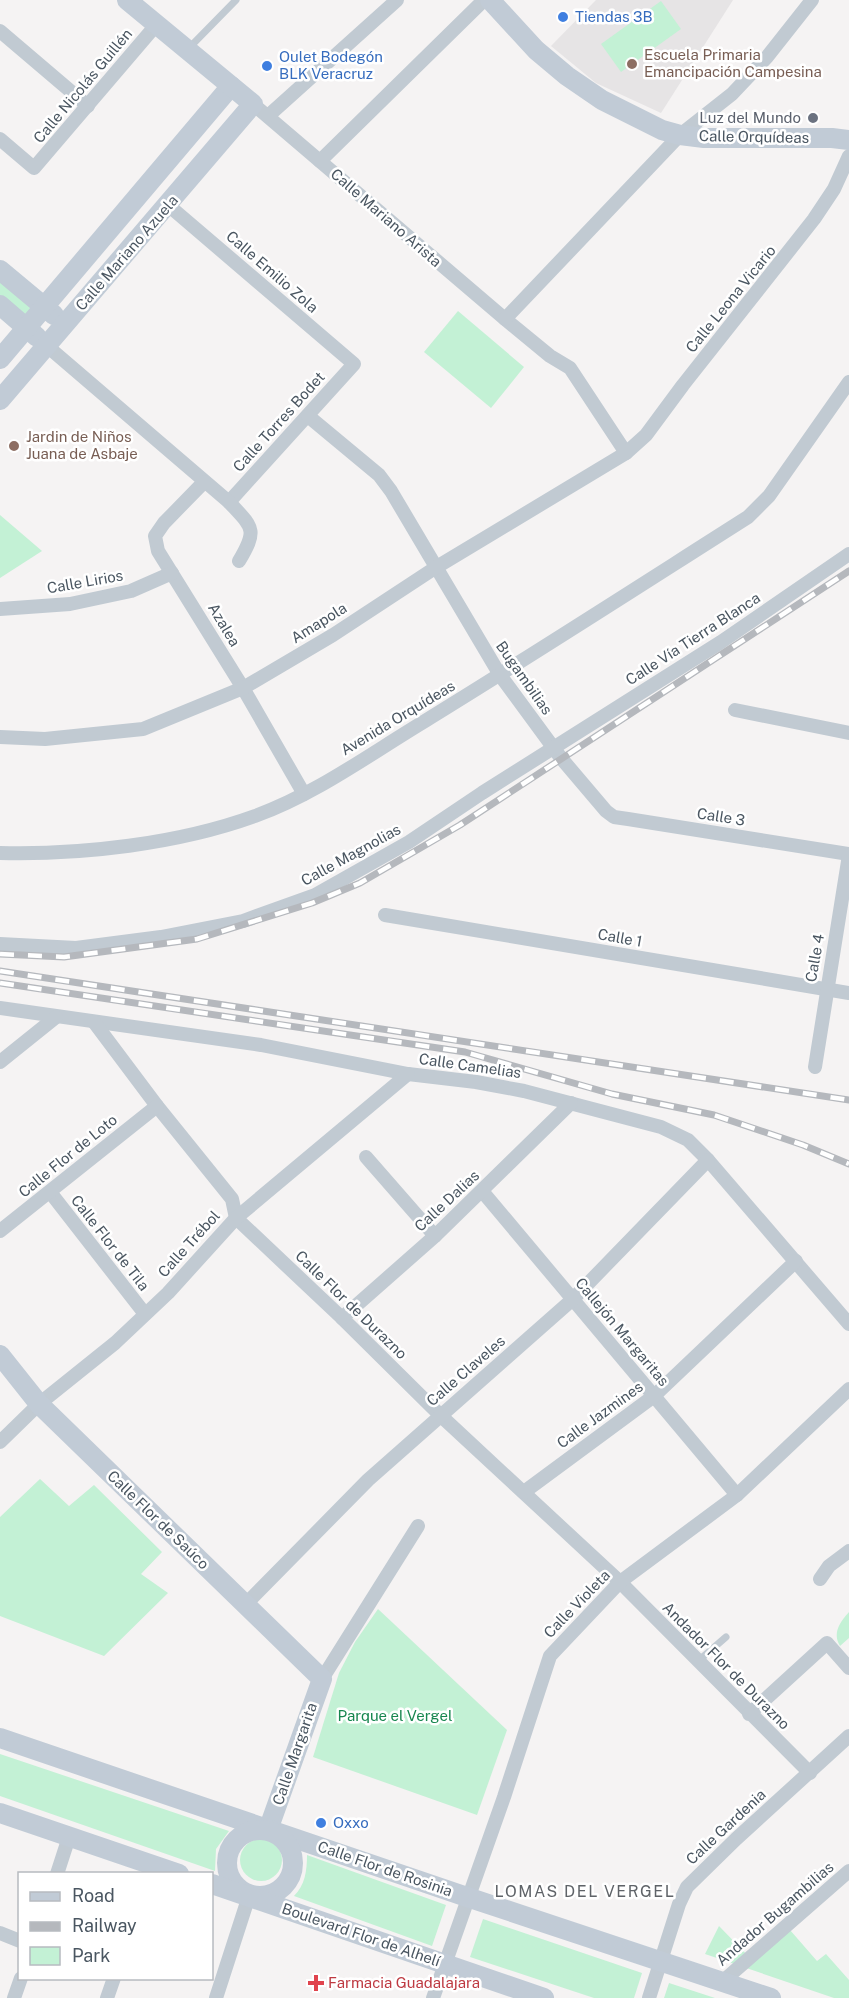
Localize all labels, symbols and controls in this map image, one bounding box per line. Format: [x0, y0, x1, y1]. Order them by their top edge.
place label: Tiendas 3B [575, 8, 653, 25]
marker: Tiendas 3B [556, 10, 570, 24]
street label: Calle Nicolás Guillén [30, 25, 135, 146]
place label: Escuela Primaria Emancipación Campesina [644, 46, 822, 80]
place label: Oulet Bodegón BLK Veracruz [279, 48, 383, 82]
marker: Escuela Primaria Emancipación Campesina [625, 57, 639, 71]
marker: Oulet Bodegón BLK Veracruz [260, 59, 274, 73]
place label: Luz del Mundo [699, 109, 801, 126]
marker: Luz del Mundo [806, 111, 820, 125]
street label: Calle Orquídeas [699, 127, 809, 146]
street label: Calle Mariano Arista [328, 165, 445, 270]
street label: Calle Mariano Azuela [72, 192, 181, 314]
street label: Calle Emilio Zola [223, 227, 322, 316]
street label: Calle Leona Vicario [682, 242, 779, 356]
street label: Calle Torres Bodet [229, 368, 328, 475]
place label: Jardin de Niños Juana de Asbaje [26, 428, 138, 462]
marker: Jardin de Niños Juana de Asbaje [7, 439, 21, 453]
street label: Calle Lirios [45, 566, 124, 597]
street label: Calle Vía Tierra Blanca [622, 589, 763, 688]
street label: Amapola [288, 599, 350, 646]
street label: Azalea [205, 600, 244, 649]
street label: Bugambilias [493, 638, 556, 718]
street label: Avenida Orquídeas [338, 677, 458, 758]
street label: Calle 3 [696, 804, 746, 829]
street label: Calle Magnolias [298, 820, 403, 889]
street label: Calle 1 [596, 925, 644, 950]
street label: Calle 4 [802, 933, 827, 983]
street label: Calle Camelias [418, 1050, 522, 1081]
street label: Calle Flor de Loto [15, 1111, 120, 1200]
street label: Calle Dalias [411, 1167, 482, 1235]
street label: Calle Flor de Tila [68, 1192, 153, 1294]
street label: Calle Trébol [154, 1207, 223, 1280]
street label: Calle Flor de Durazno [292, 1247, 411, 1362]
street label: Callejón Margaritas [572, 1274, 673, 1389]
street label: Calle Claveles [423, 1332, 508, 1409]
street label: Calle Jazmines [554, 1378, 646, 1451]
street label: Calle Flor de Saúco [104, 1467, 213, 1572]
street label: Calle Violeta [540, 1566, 613, 1641]
street label: Andador Flor de Durazno [659, 1599, 793, 1733]
street label: Calle Margarita [269, 1700, 320, 1807]
park label: Parque el Vergel [338, 1707, 452, 1724]
street label: Calle Gardenia [682, 1786, 769, 1868]
place label: Oxxo [333, 1814, 369, 1831]
marker: Oxxo [314, 1816, 328, 1830]
street label: Calle Flor de Rosinia [316, 1837, 455, 1900]
street label: Andador Bugambilias [713, 1858, 837, 1969]
legend [18, 1872, 213, 1980]
district label: LOMAS DEL VERGEL [495, 1882, 675, 1901]
text: Road [72, 1885, 115, 1906]
street label: Boulevard Flor de Alhelí [280, 1899, 443, 1970]
text: Railway [72, 1915, 137, 1936]
text: Park [72, 1945, 110, 1966]
place label: Farmacia Guadalajara [328, 1974, 480, 1991]
marker: Farmacia Guadalajara [309, 1976, 323, 1990]

